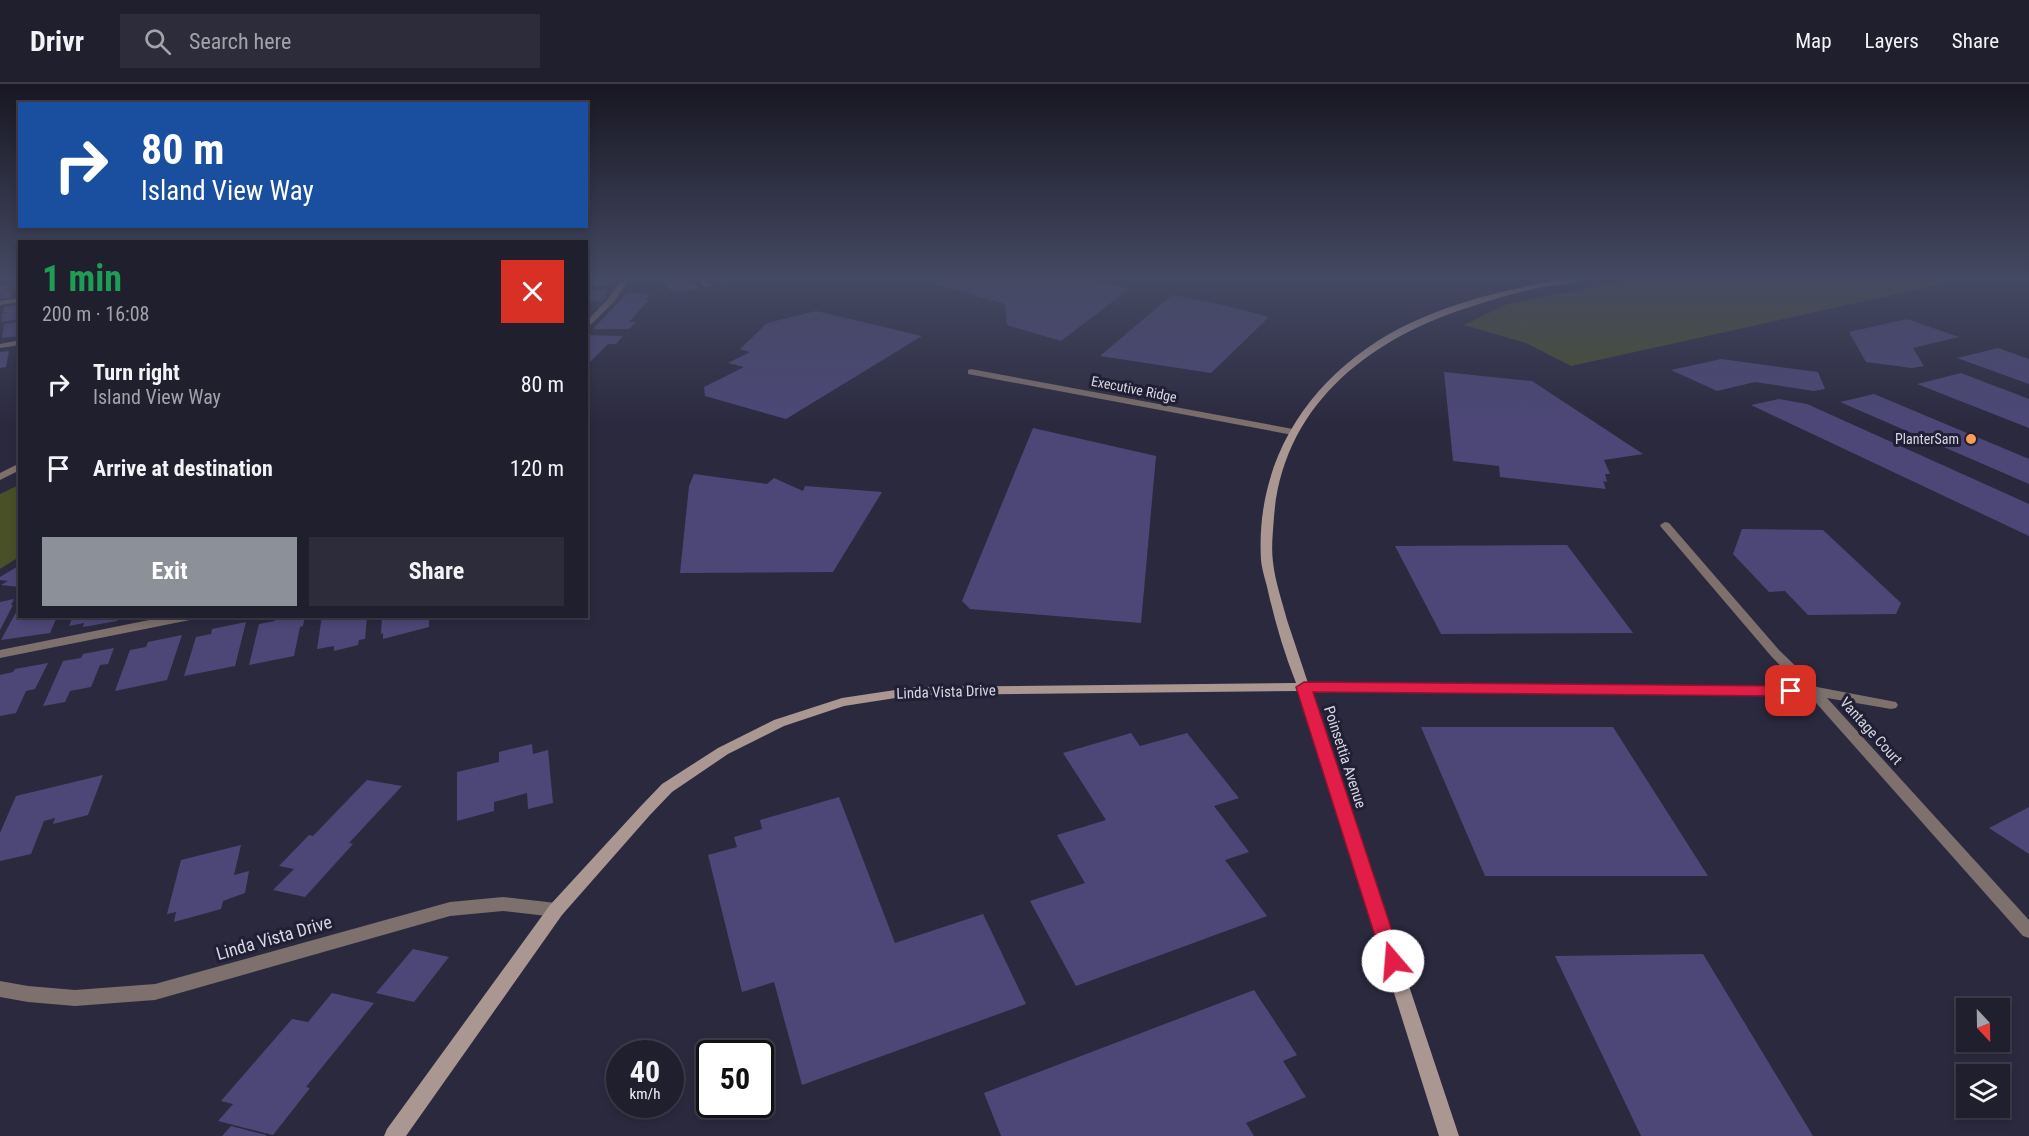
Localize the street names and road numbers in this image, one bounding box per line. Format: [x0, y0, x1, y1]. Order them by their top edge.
street label: Executive Ridge [1090, 373, 1179, 405]
street label: Linda Vista Drive [896, 681, 996, 703]
street label: Vantage Court [1836, 694, 1906, 768]
street label: Poinsettia Avenue [1320, 704, 1370, 810]
street label: Linda Vista Drive [214, 911, 334, 964]

